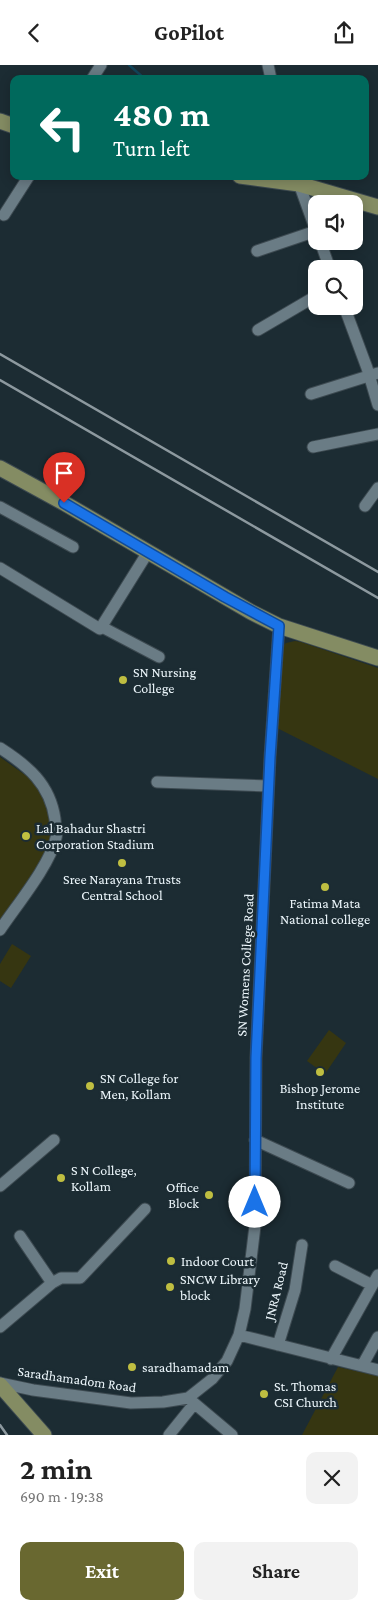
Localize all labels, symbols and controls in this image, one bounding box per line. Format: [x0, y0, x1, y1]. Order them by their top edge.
icon: back [20, 19, 48, 47]
icon: share [330, 19, 358, 47]
text: GoPilot [154, 20, 224, 45]
icon: left [30, 95, 95, 160]
text: 480 m [113, 95, 210, 134]
text: Turn left [113, 136, 190, 161]
map controls [308, 195, 363, 315]
button: sound [308, 195, 363, 250]
button: search [308, 260, 363, 315]
pin [43, 452, 85, 503]
icon: arrive [50, 459, 78, 487]
place label: SN Nursing College [133, 664, 197, 696]
marker: SN Nursing College [117, 674, 129, 686]
place label: Lal Bahadur Shastri Corporation Stadium [36, 820, 154, 852]
marker: Lal Bahadur Shastri Corporation Stadium [20, 830, 32, 842]
marker: Sree Narayana Trusts Central School [116, 857, 128, 869]
place label: Sree Narayana Trusts Central School [63, 871, 181, 903]
marker: Fatima Mata National college [319, 881, 331, 893]
street label: SN Womens College Road [233, 892, 257, 1037]
place label: Fatima Mata National college [280, 895, 370, 927]
marker: Bishop Jerome Institute [314, 1066, 326, 1078]
place label: SN College for Men, Kollam [100, 1070, 179, 1102]
marker: SN College for Men, Kollam [84, 1080, 96, 1092]
place label: Bishop Jerome Institute [280, 1080, 360, 1112]
place label: S N College, Kollam [71, 1162, 137, 1194]
marker: S N College, Kollam [55, 1172, 67, 1184]
position arrow [228, 1175, 280, 1227]
place label: Office Block [166, 1179, 199, 1211]
marker: Office Block [203, 1189, 215, 1201]
place label: Indoor Court [181, 1253, 254, 1269]
marker: Indoor Court [165, 1255, 177, 1267]
street label: JNRA Road [261, 1259, 291, 1324]
place label: SNCW Library block [180, 1271, 261, 1303]
marker: SNCW Library block [164, 1281, 176, 1293]
place label: saradhamadam [142, 1359, 229, 1375]
marker: saradhamadam [126, 1361, 138, 1373]
street label: Saradhamadom Road [17, 1363, 138, 1395]
place label: St. Thomas CSI Church [274, 1378, 337, 1410]
marker: St. Thomas CSI Church [258, 1388, 270, 1400]
text: 2 min [20, 1452, 92, 1485]
button: close [306, 1452, 358, 1504]
text: 690 m · 19:38 [20, 1488, 104, 1505]
button: Exit [20, 1542, 184, 1600]
button: Share [194, 1542, 358, 1600]

